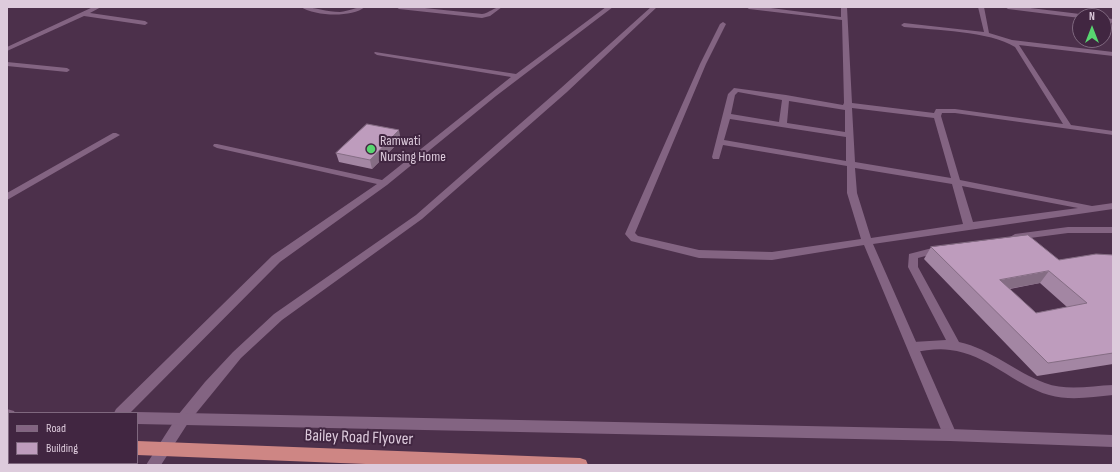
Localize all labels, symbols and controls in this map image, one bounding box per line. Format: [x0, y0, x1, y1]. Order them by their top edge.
north arrow [1072, 8, 1112, 48]
text: N [1089, 10, 1095, 23]
place label: Ramwati Nursing Home [380, 133, 446, 166]
marker: Ramwati Nursing Home [365, 143, 377, 155]
legend [8, 412, 138, 464]
text: Road [46, 421, 66, 436]
street label: Bailey Road Flyover [304, 426, 414, 450]
text: Building [46, 441, 78, 456]

